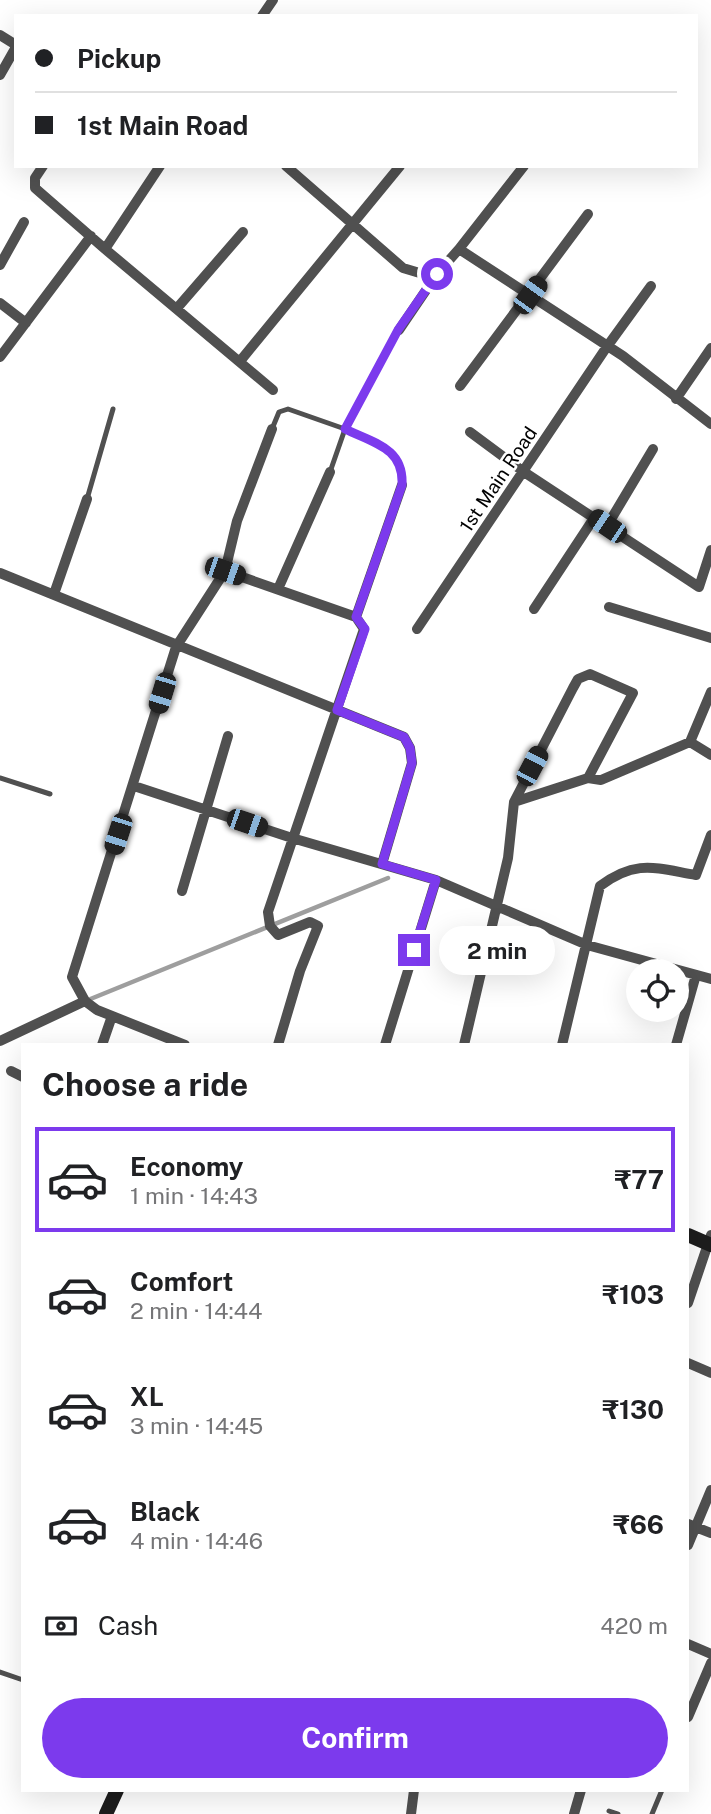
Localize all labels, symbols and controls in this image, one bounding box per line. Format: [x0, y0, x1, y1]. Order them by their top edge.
text: Pickup [77, 43, 161, 74]
text: 1st Main Road [77, 110, 248, 141]
route start [421, 258, 453, 290]
car [510, 272, 551, 318]
street label: 1st Main Road [455, 422, 541, 536]
car [584, 506, 631, 546]
car [202, 554, 249, 588]
car [146, 670, 179, 716]
car [513, 743, 552, 789]
car [224, 806, 271, 840]
car [102, 811, 135, 857]
callout: 2 min [438, 926, 554, 974]
route end [398, 934, 430, 966]
text: 2 min [467, 937, 527, 964]
map controls [626, 959, 689, 1022]
button: locate [626, 959, 689, 1022]
text: Choose a ride [42, 1066, 248, 1103]
icon: car [46, 1148, 109, 1211]
text: Economy [130, 1151, 243, 1182]
text: ₹77 [615, 1164, 664, 1195]
text: 1 min · 14:43 [130, 1182, 258, 1209]
icon: car [46, 1263, 109, 1326]
text: Comfort [130, 1266, 233, 1297]
text: ₹103 [602, 1279, 664, 1310]
text: 2 min · 14:44 [130, 1297, 262, 1324]
icon: car [46, 1378, 109, 1441]
text: XL [130, 1381, 164, 1412]
text: ₹130 [602, 1394, 664, 1425]
text: 3 min · 14:45 [130, 1412, 263, 1439]
icon: car [46, 1493, 109, 1556]
text: Black [130, 1496, 200, 1527]
text: ₹66 [613, 1509, 664, 1540]
text: 4 min · 14:46 [130, 1527, 263, 1554]
icon: cash [42, 1607, 80, 1645]
text: Cash [98, 1610, 158, 1641]
text: 420 m [600, 1612, 668, 1639]
button: Confirm [42, 1698, 668, 1778]

